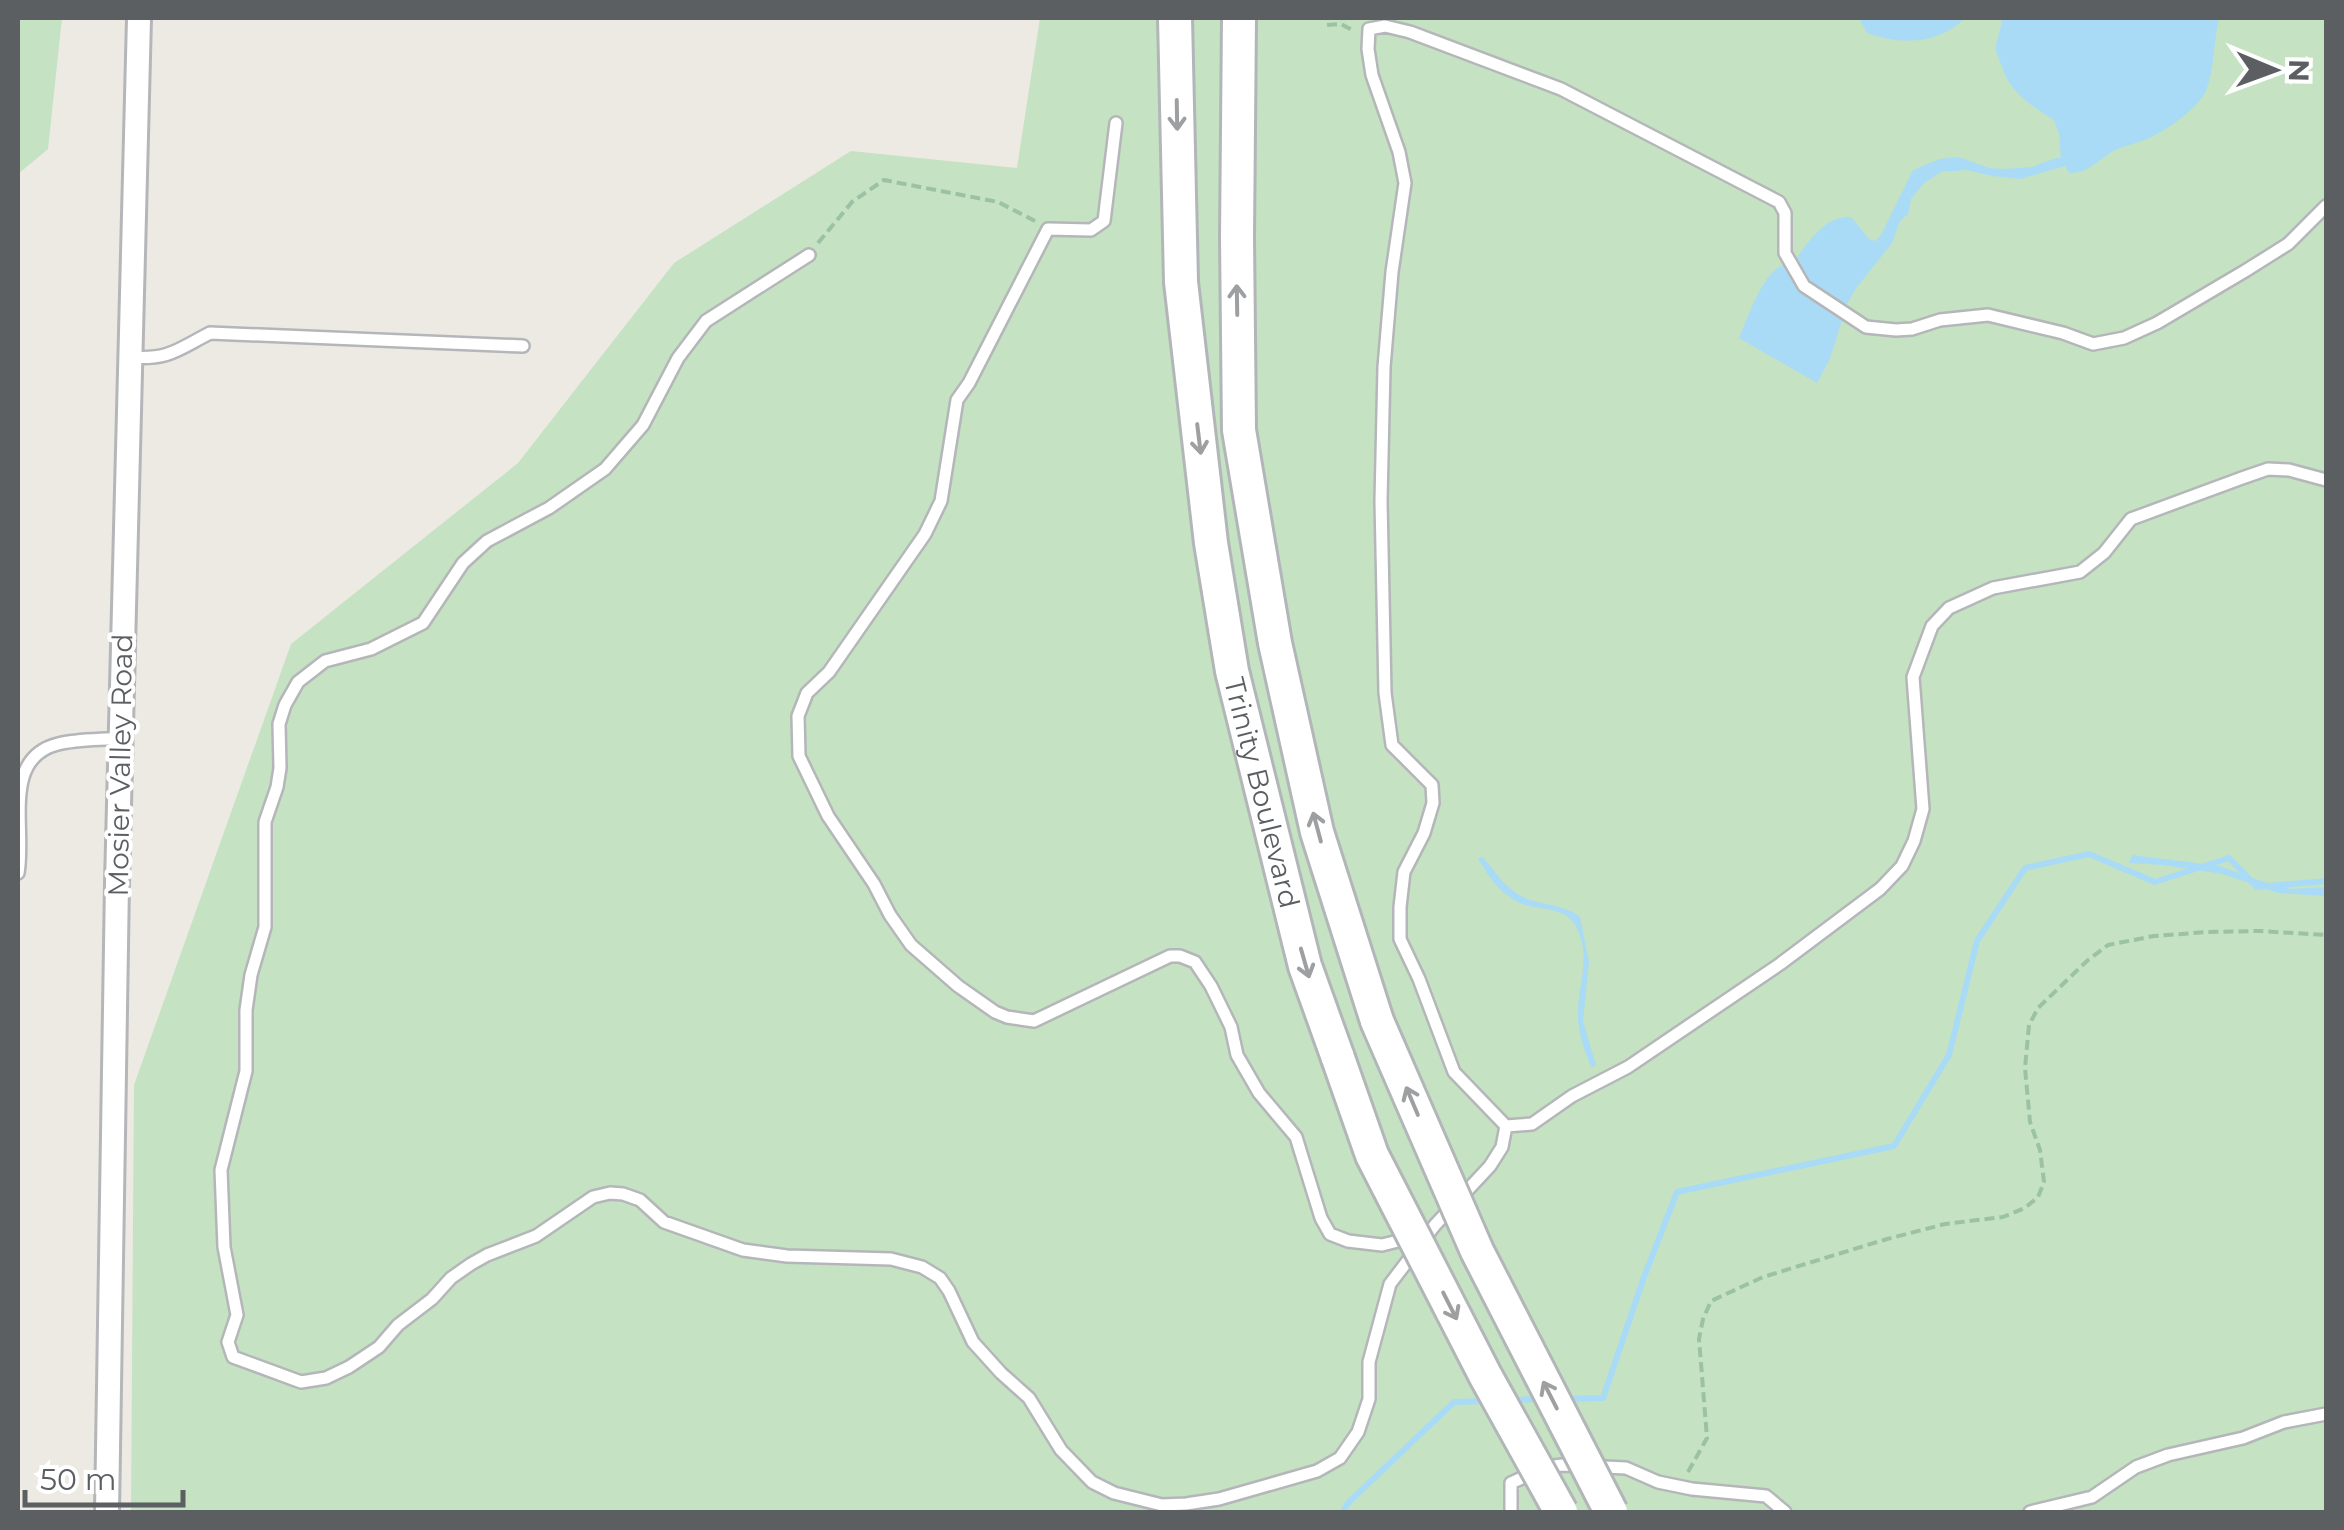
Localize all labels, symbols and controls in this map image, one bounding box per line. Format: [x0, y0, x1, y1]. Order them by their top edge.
north arrow [2224, 20, 2324, 120]
text: N [2282, 59, 2316, 82]
one-way arrow [1168, 98, 1186, 130]
one-way arrow [1228, 285, 1247, 317]
one-way arrow [1190, 422, 1209, 454]
street label: Mosier Valley Road [101, 633, 139, 897]
street label: Trinity Boulevard [1217, 674, 1307, 912]
one-way arrow [1307, 812, 1325, 844]
one-way arrow [1297, 946, 1315, 978]
one-way arrow [1402, 1086, 1420, 1117]
one-way arrow [1441, 1291, 1460, 1321]
one-way arrow [1540, 1380, 1559, 1410]
scale bar [25, 1445, 182, 1507]
text: 50 m [40, 1461, 117, 1498]

